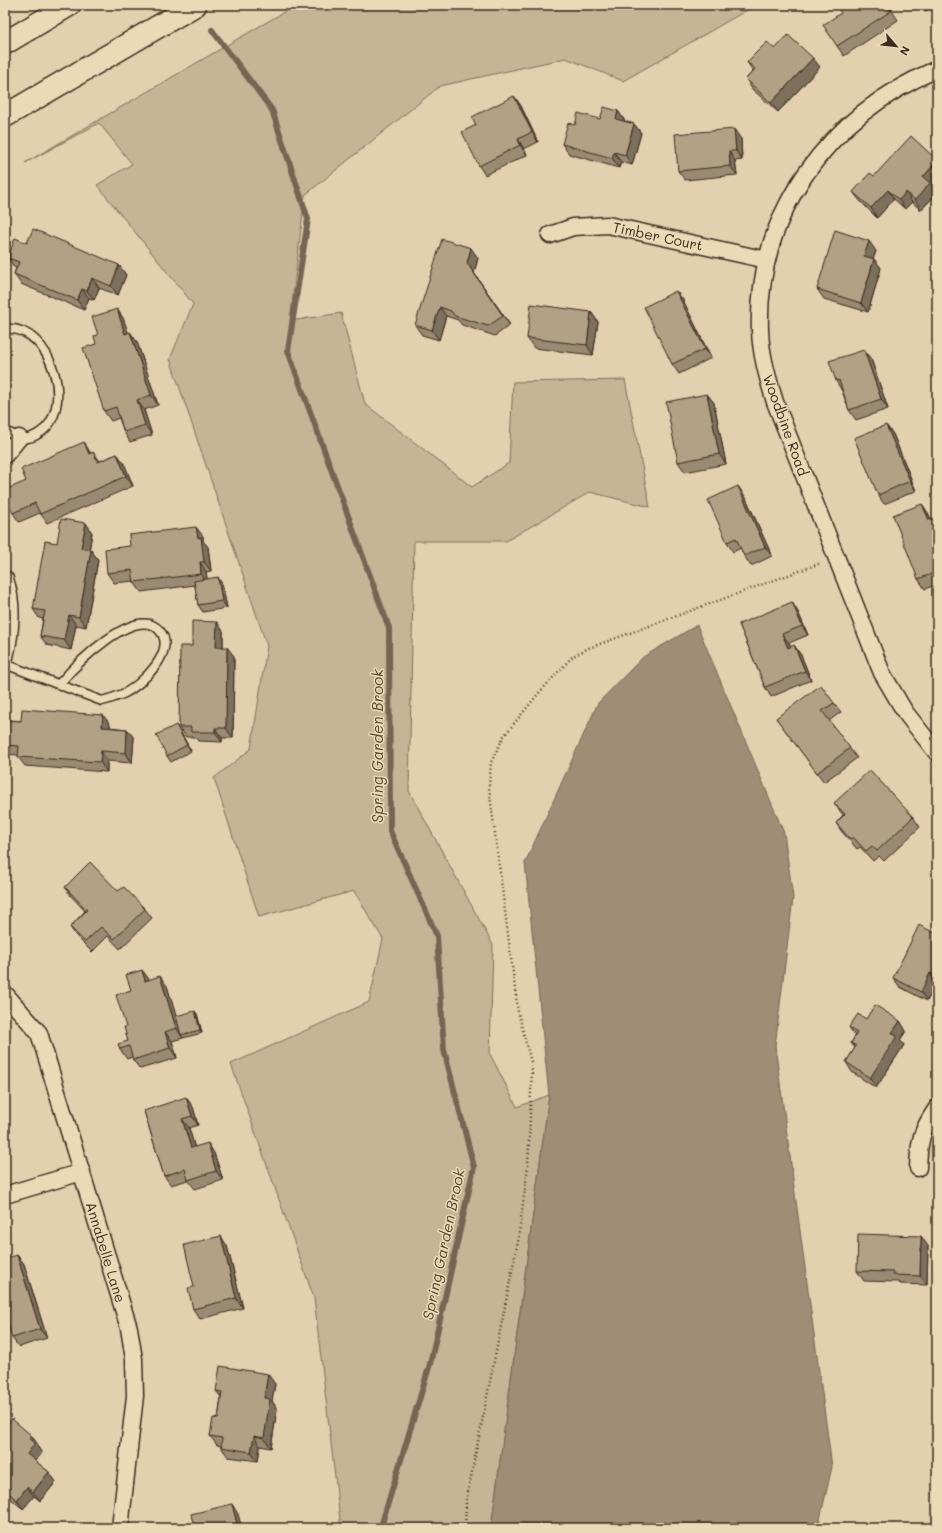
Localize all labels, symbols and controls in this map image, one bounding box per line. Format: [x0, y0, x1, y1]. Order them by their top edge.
north arrow [876, 26, 916, 66]
text: N [897, 44, 914, 58]
street label: Timber Court [611, 217, 705, 255]
street label: Woodbine Road [759, 372, 813, 479]
water label: Spring Garden Brook [367, 668, 387, 823]
water label: Spring Garden Brook [417, 1166, 469, 1321]
street label: Annabelle Lane [82, 1199, 130, 1305]

